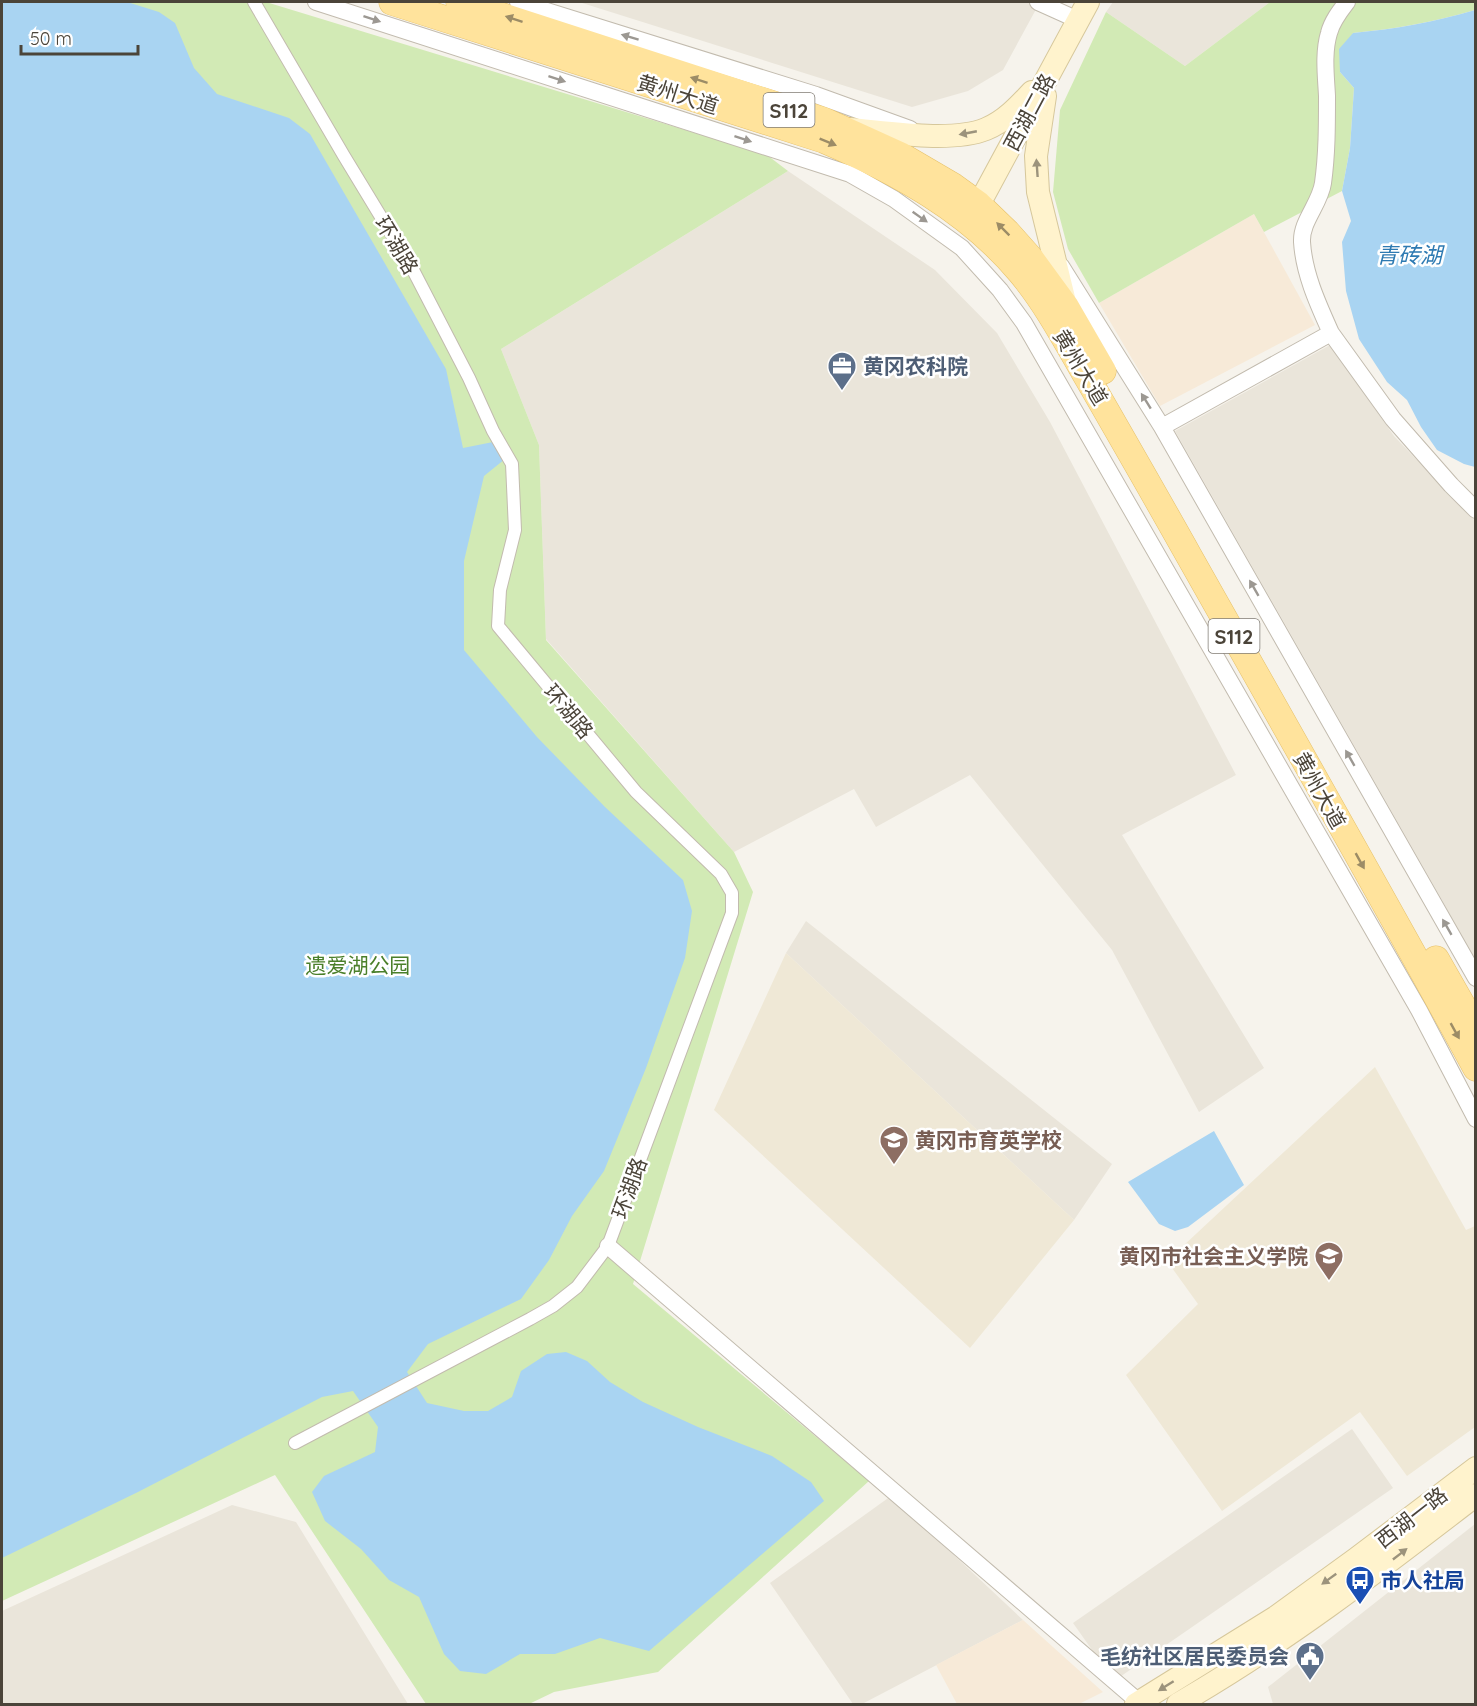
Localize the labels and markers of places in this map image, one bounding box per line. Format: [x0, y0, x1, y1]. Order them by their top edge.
office icon: 黄冈农科院 [826, 350, 858, 392]
place label: 黄冈农科院 [863, 353, 968, 379]
school or university icon: 黄冈市育英学校 [878, 1124, 910, 1166]
place label: 黄冈市育英学校 [915, 1127, 1062, 1153]
school or university icon: 黄冈市社会主义学院 [1313, 1240, 1345, 1282]
place label: 黄冈市社会主义学院 [1119, 1243, 1308, 1269]
bus stop icon: 市人社局 [1344, 1564, 1376, 1606]
place label: 市人社局 [1381, 1567, 1465, 1593]
public building icon: 毛纺社区居民委员会 [1294, 1640, 1326, 1682]
place label: 毛纺社区居民委员会 [1100, 1643, 1289, 1669]

